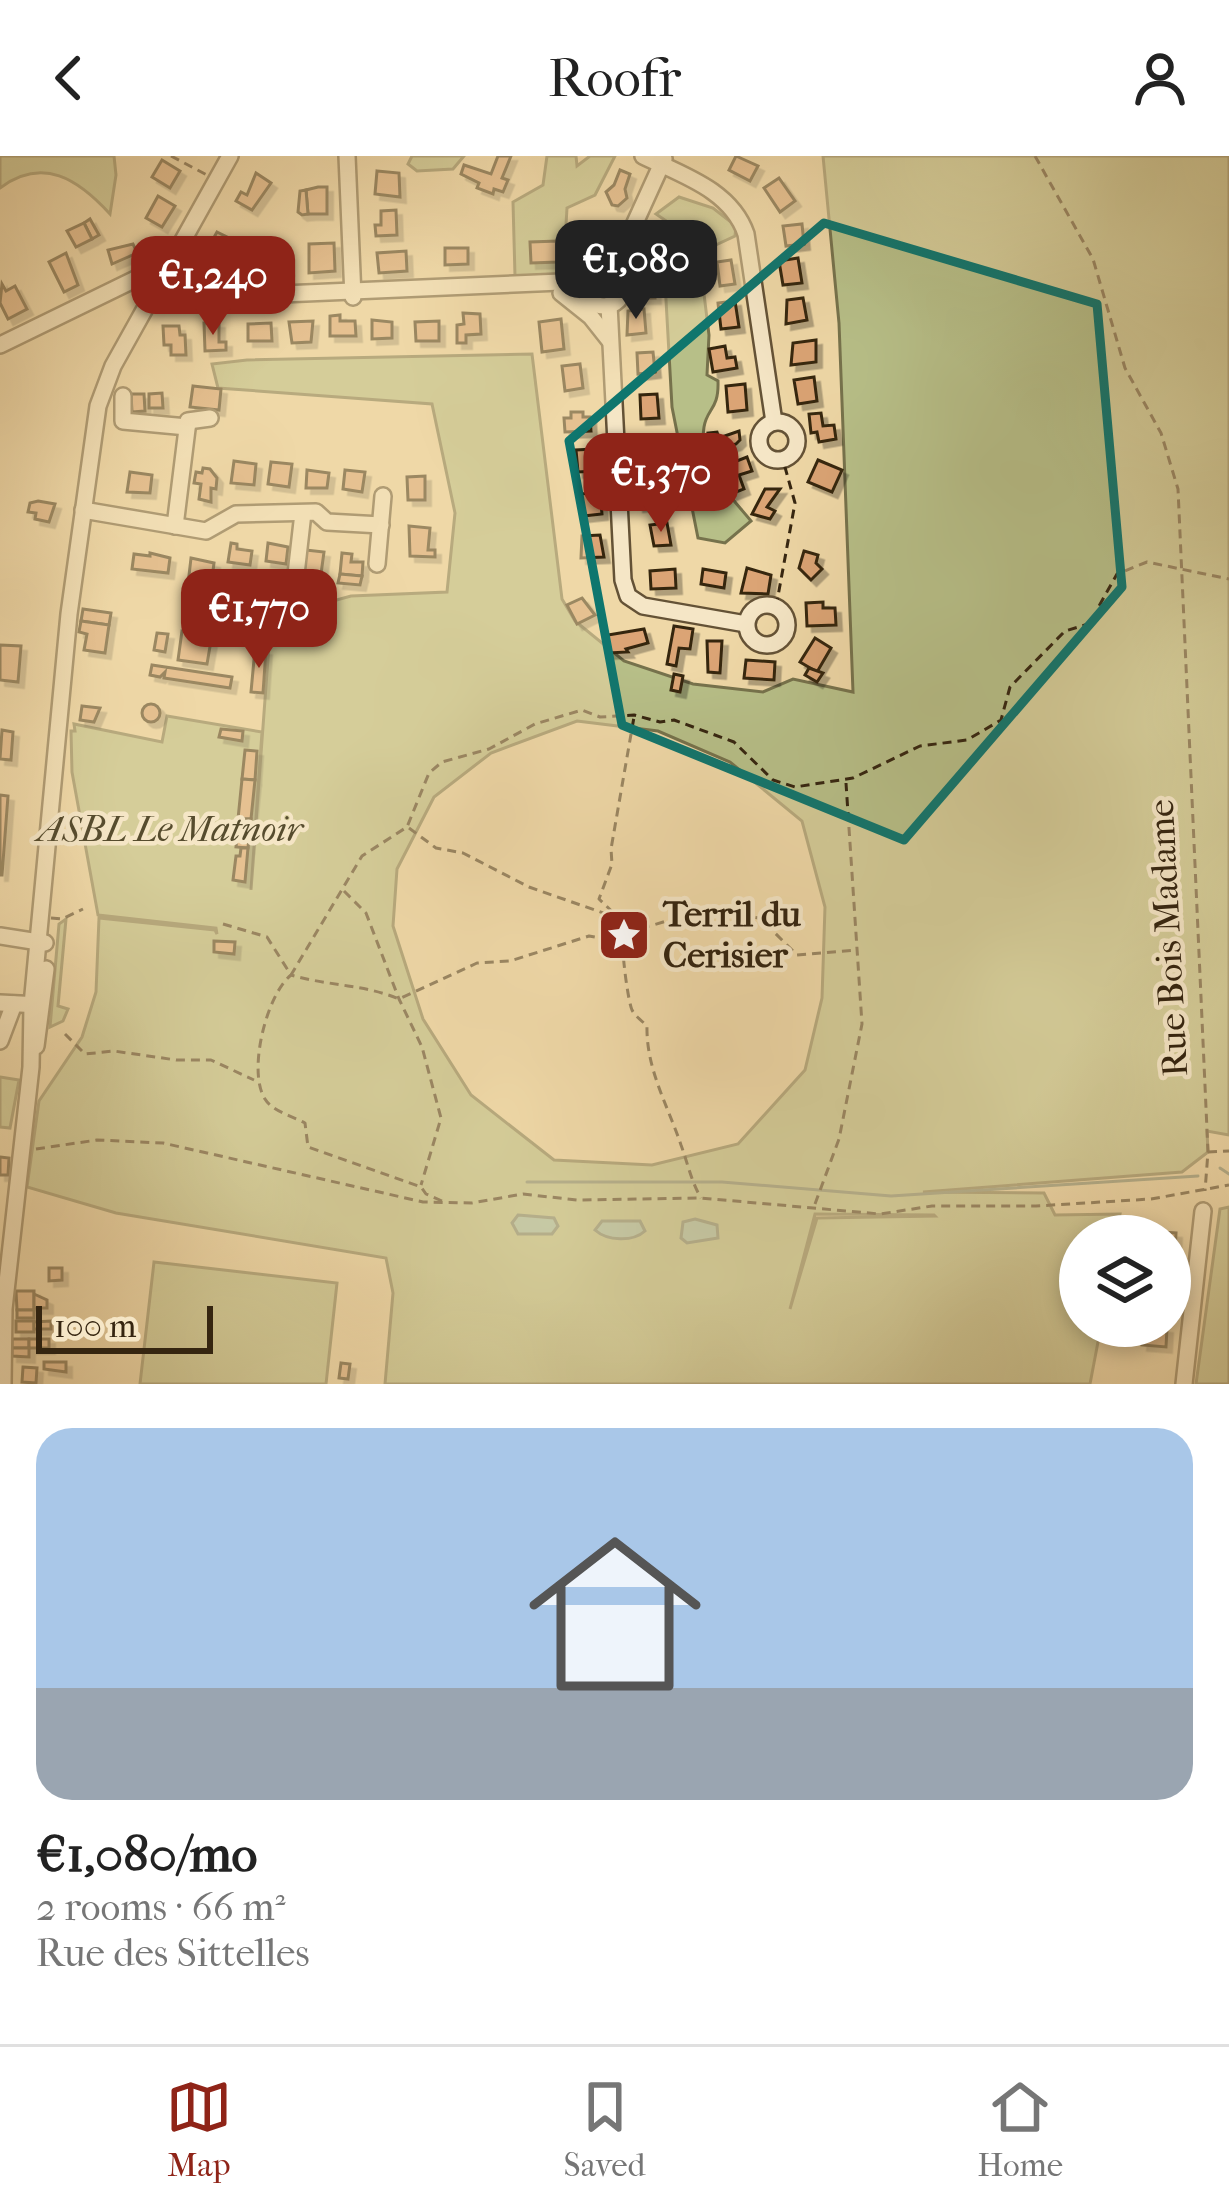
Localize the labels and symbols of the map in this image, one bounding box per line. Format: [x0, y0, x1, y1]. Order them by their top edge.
pin: €1,080 [538, 220, 734, 322]
pin: €1,240 [115, 236, 311, 338]
pin: €1,370 [563, 433, 759, 535]
pin: €1,770 [161, 569, 357, 671]
street label: Rue Bois Madame [1140, 798, 1196, 1078]
park label: ASBL Le Matnoir [33, 808, 306, 850]
place label: Terril du Cerisier [662, 893, 802, 976]
place icon: Terril du Cerisier [596, 907, 652, 963]
scale bar [36, 1300, 213, 1353]

